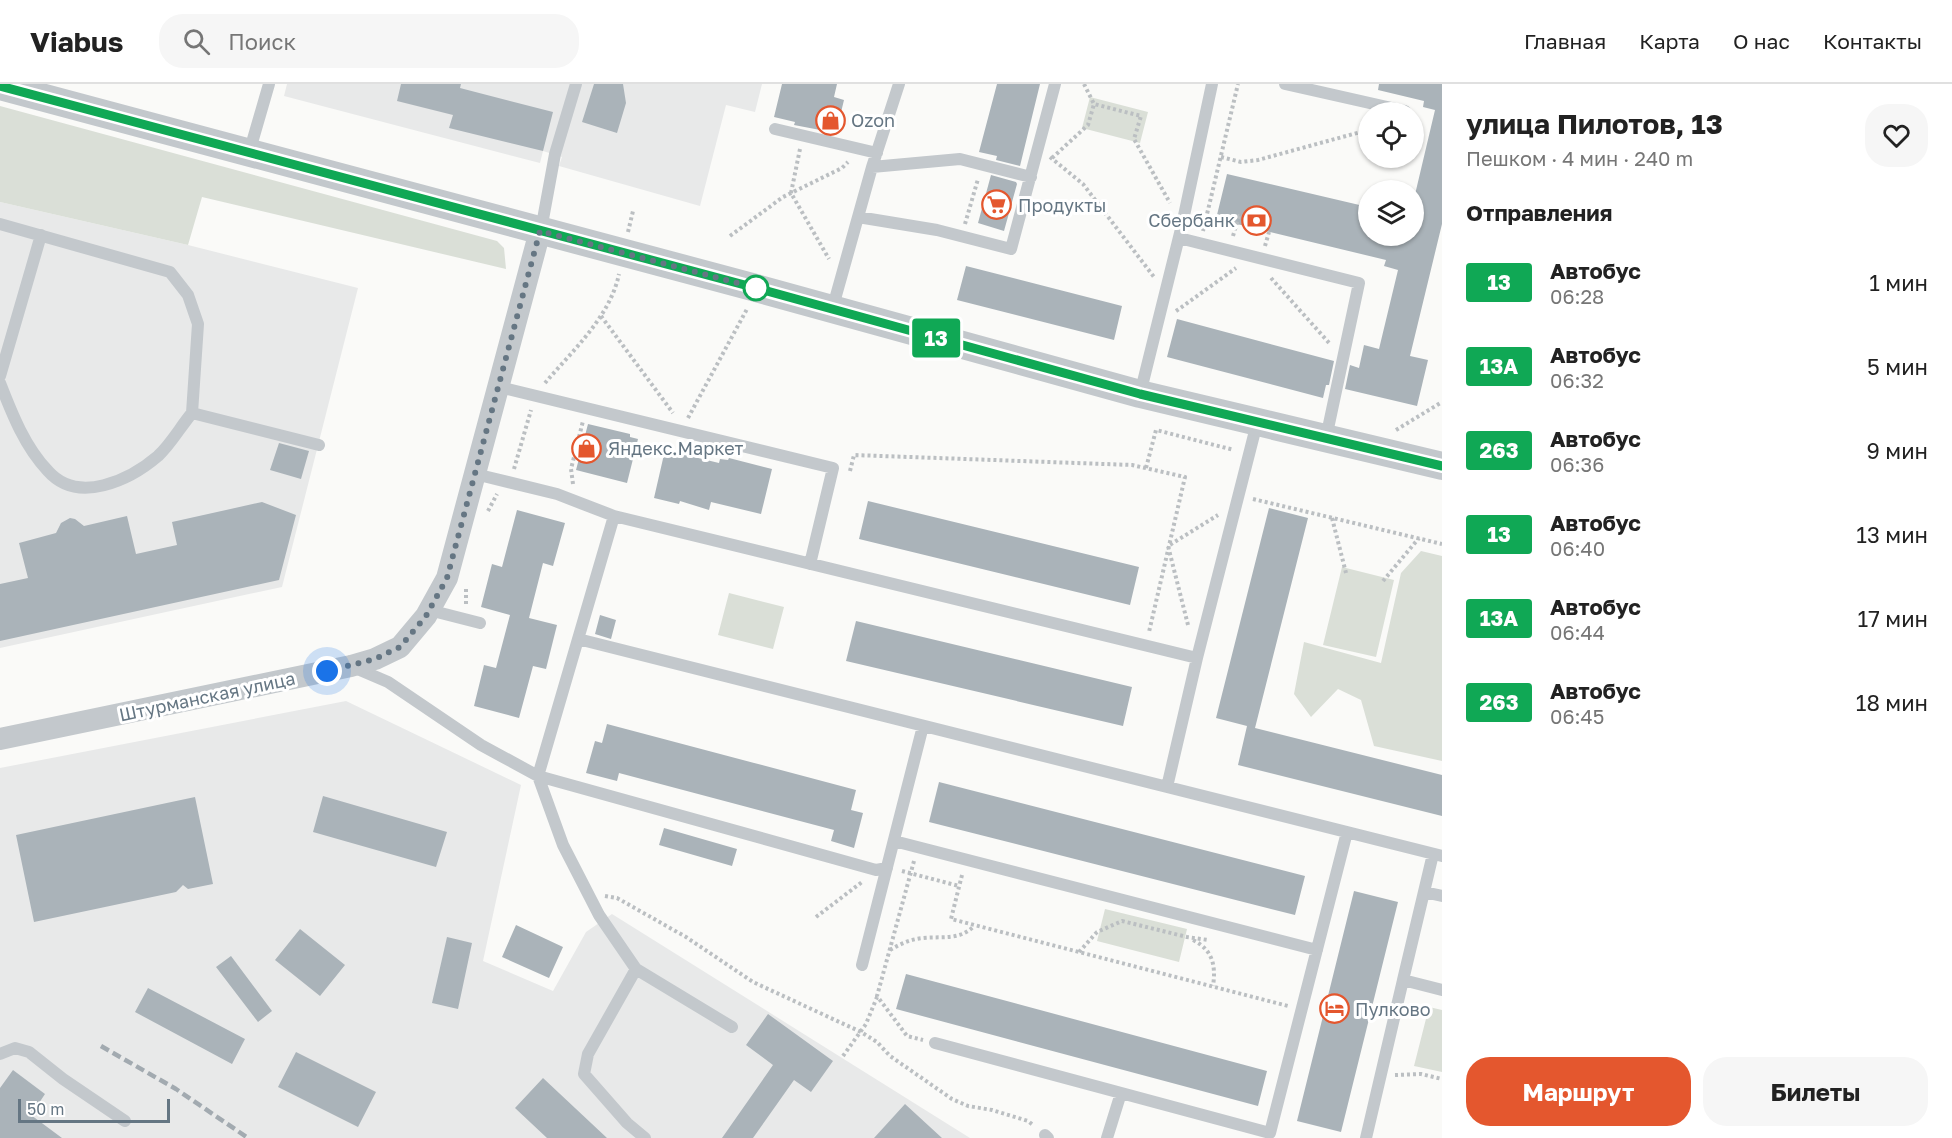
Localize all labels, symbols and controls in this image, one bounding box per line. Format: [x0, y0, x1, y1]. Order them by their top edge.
search box [159, 14, 579, 68]
text: Viabus [30, 25, 123, 58]
icon: search [180, 25, 213, 58]
text: Поиск [228, 28, 296, 55]
text: Главная [1524, 28, 1606, 54]
text: Карта [1639, 28, 1700, 54]
text: О нас [1733, 28, 1790, 54]
text: Контакты [1823, 28, 1922, 54]
map controls [1358, 102, 1424, 246]
button: locate [1358, 102, 1424, 168]
shop icon: Ozon [814, 104, 846, 136]
button: heart [1865, 104, 1928, 167]
text: улица Пилотов, 13 [1466, 107, 1723, 140]
place label: Ozon [851, 109, 895, 131]
text: Пешком · 4 мин · 240 m [1466, 146, 1693, 170]
button: layers [1358, 180, 1424, 246]
supermarket icon: Продукты [981, 189, 1013, 221]
place label: Продукты [1018, 194, 1106, 216]
text: Отправления [1466, 199, 1612, 226]
bank icon: Сбербанк [1240, 204, 1272, 236]
place label: Сбербанк [1148, 209, 1235, 231]
text: Автобус [1550, 257, 1641, 284]
text: 13 [1487, 269, 1511, 295]
text: 1 мин [1869, 269, 1928, 296]
unlabelled marker [743, 275, 769, 301]
text: 06:28 [1550, 284, 1604, 308]
line badge: 13 [909, 318, 963, 358]
text: 13 [924, 325, 948, 351]
text: Автобус [1550, 341, 1641, 368]
text: 13А [1480, 353, 1518, 379]
text: 5 мин [1867, 353, 1928, 380]
text: 06:32 [1550, 368, 1604, 392]
text: Автобус [1550, 425, 1641, 452]
shop icon: Яндекс.Маркет [571, 432, 603, 464]
place label: Яндекс.Маркет [608, 437, 743, 459]
text: 263 [1480, 437, 1518, 463]
text: 9 мин [1867, 437, 1928, 464]
text: 06:36 [1550, 452, 1604, 476]
text: Автобус [1550, 509, 1641, 536]
text: 13 [1487, 521, 1511, 547]
text: 13 мин [1856, 521, 1928, 548]
text: 06:40 [1550, 536, 1605, 560]
text: Автобус [1550, 593, 1641, 620]
text: 13А [1480, 605, 1518, 631]
text: 17 мин [1857, 605, 1928, 632]
text: 06:44 [1550, 620, 1605, 644]
your location [312, 656, 342, 686]
street label: Штурманская улица [117, 667, 297, 725]
text: Автобус [1550, 677, 1641, 704]
text: 263 [1480, 689, 1518, 715]
text: 18 мин [1856, 689, 1928, 716]
text: 06:45 [1550, 704, 1604, 728]
hotel icon: Пулково [1318, 993, 1350, 1025]
place label: Пулково [1355, 998, 1431, 1020]
button: Маршрут [1466, 1057, 1691, 1126]
button: Билеты [1703, 1057, 1928, 1126]
scale bar [18, 1096, 170, 1124]
text: 50 m [27, 1099, 64, 1119]

